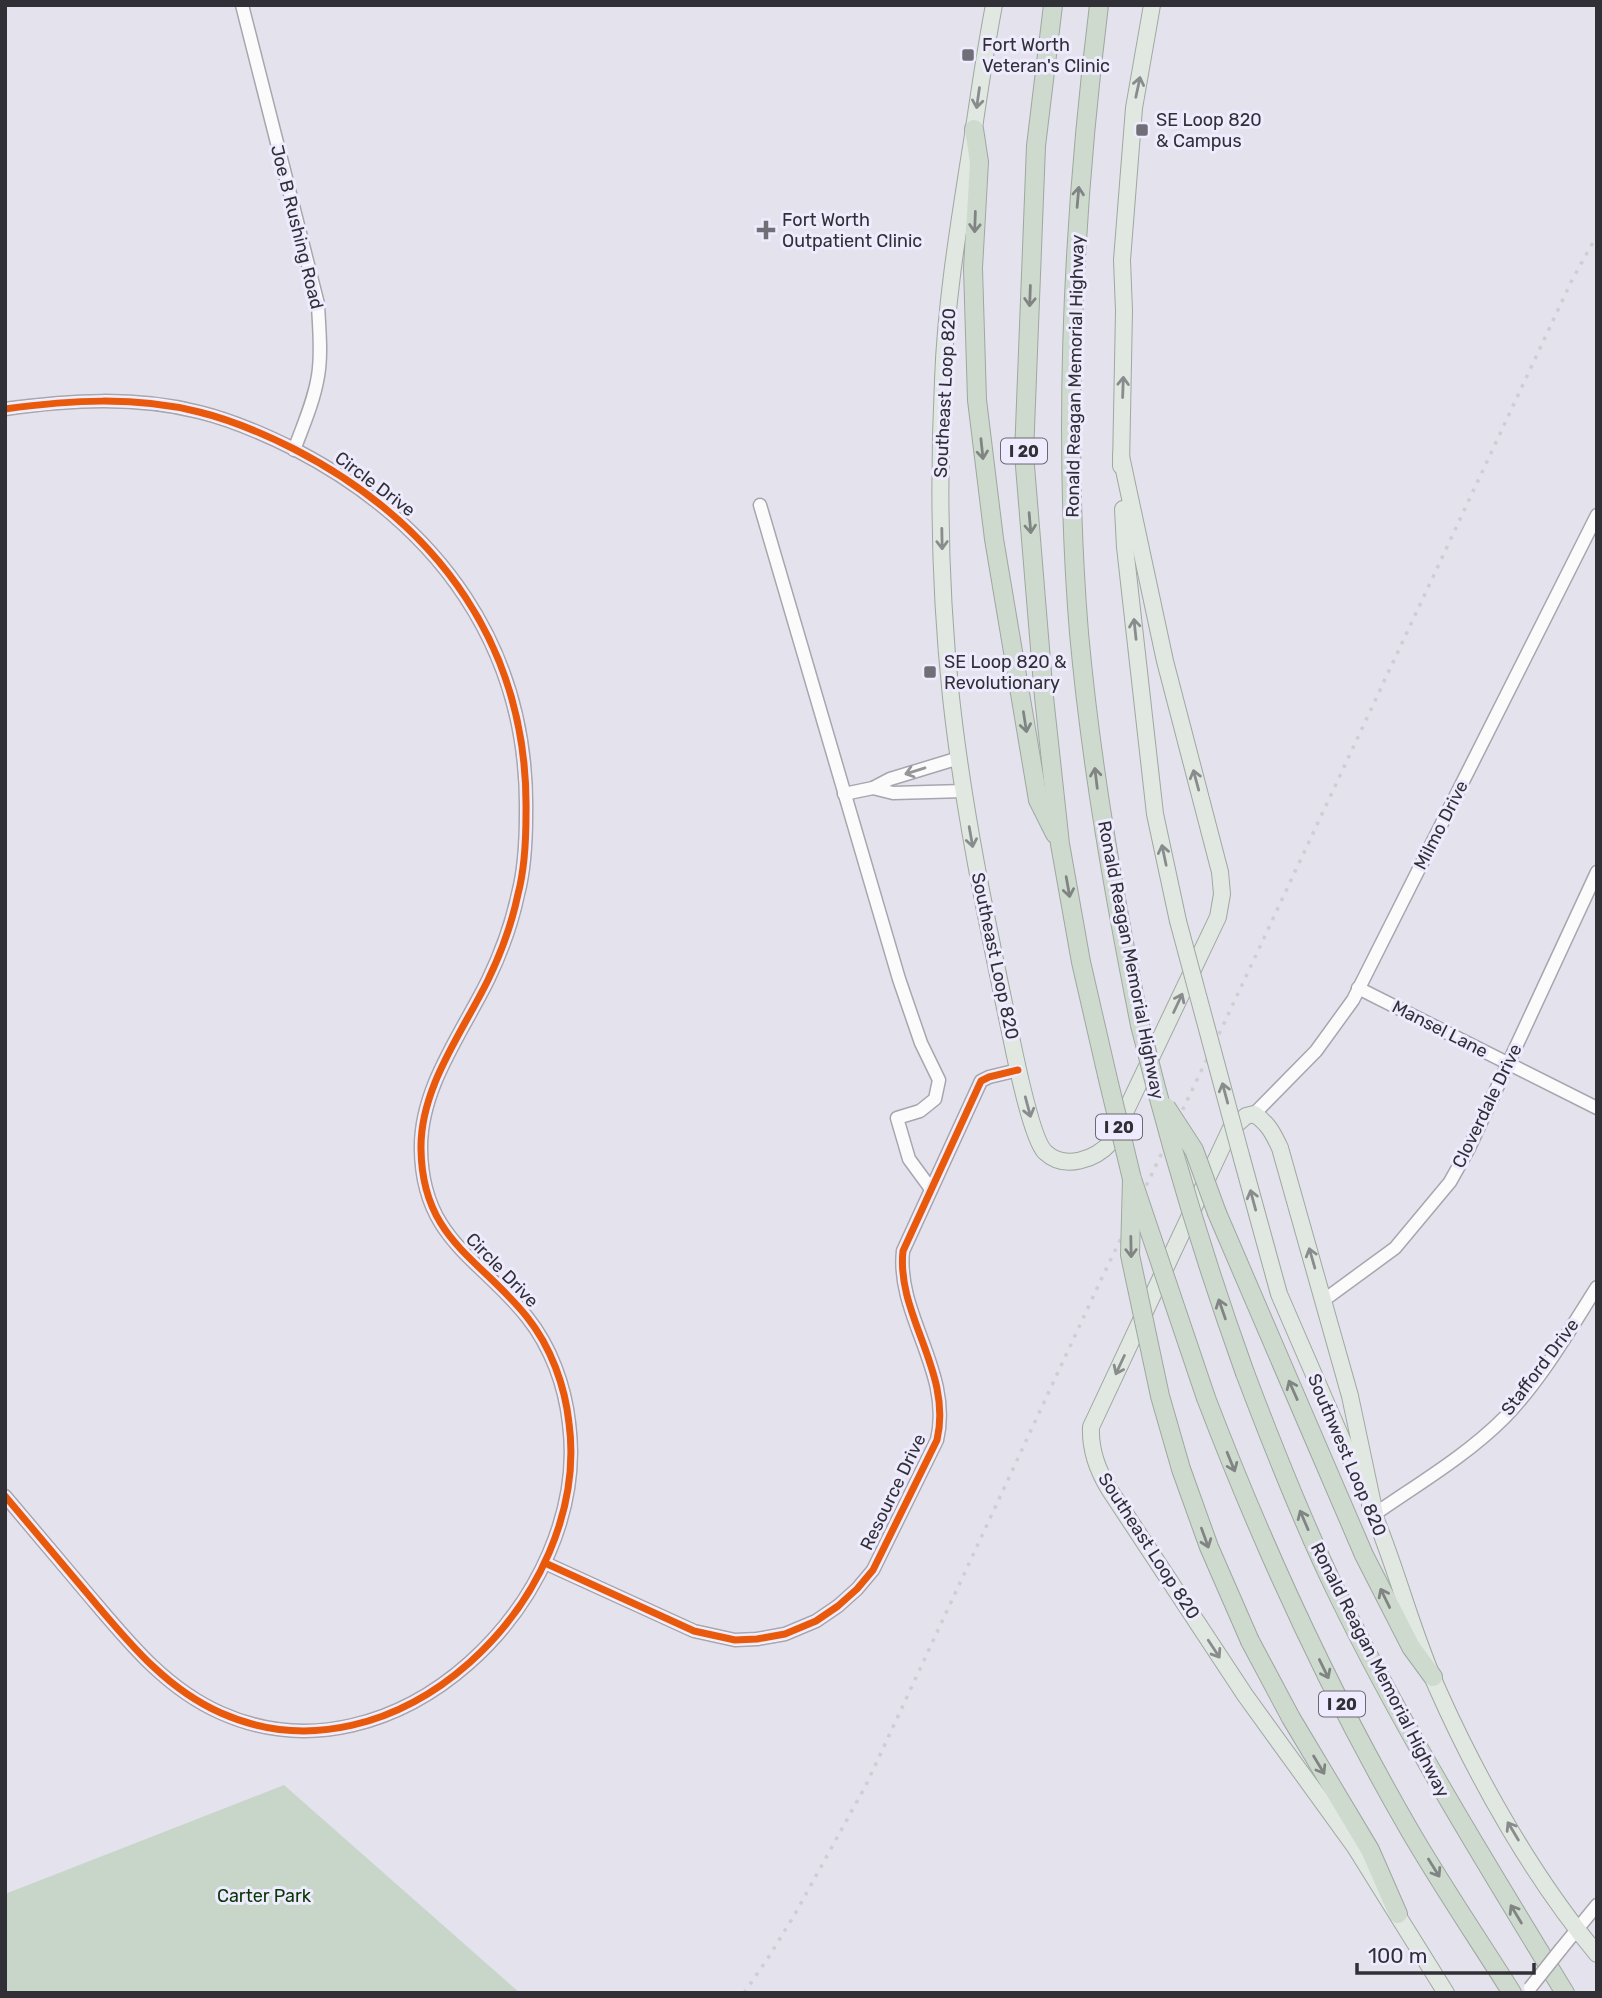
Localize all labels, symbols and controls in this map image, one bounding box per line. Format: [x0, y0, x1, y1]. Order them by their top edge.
place label: Fort Worth Veteran's Clinic [982, 34, 1110, 77]
marker: Fort Worth Veteran's Clinic [960, 47, 976, 63]
one-way arrow [1132, 76, 1146, 99]
one-way arrow [971, 87, 984, 109]
place label: SE Loop 820 & Campus [1156, 109, 1262, 152]
marker: SE Loop 820 & Campus [1134, 122, 1150, 138]
street label: Joe B Rushing Road [266, 143, 328, 311]
one-way arrow [1072, 186, 1085, 208]
place label: Fort Worth Outpatient Clinic [782, 209, 922, 252]
one-way arrow [969, 210, 982, 233]
marker: Fort Worth Outpatient Clinic [756, 220, 776, 240]
street label: Ronald Reagan Memorial Highway [1062, 234, 1088, 518]
one-way arrow [1024, 284, 1037, 307]
street label: Southeast Loop 820 [930, 307, 960, 479]
one-way arrow [1116, 376, 1129, 399]
one-way arrow [976, 437, 989, 460]
road number: I 20 [1001, 438, 1047, 464]
street label: Circle Drive [330, 447, 420, 521]
one-way arrow [1024, 511, 1037, 534]
one-way arrow [935, 527, 949, 550]
one-way arrow [1128, 618, 1141, 641]
place label: SE Loop 820 & Revolutionary [944, 651, 1067, 694]
marker: SE Loop 820 & Revolutionary [922, 664, 938, 680]
one-way arrow [1019, 710, 1032, 733]
one-way arrow [904, 765, 926, 778]
one-way arrow [1090, 767, 1103, 789]
one-way arrow [1189, 769, 1202, 792]
street label: Milmo Drive [1409, 777, 1473, 873]
street label: Ronald Reagan Memorial Highway [1093, 819, 1169, 1101]
one-way arrow [965, 825, 978, 848]
one-way arrow [1156, 844, 1170, 867]
street label: Southeast Loop 820 [967, 870, 1023, 1042]
one-way arrow [1062, 875, 1075, 898]
one-way arrow [1172, 993, 1185, 1014]
street label: Mansel Lane [1389, 996, 1491, 1062]
street label: Cloverdale Drive [1447, 1040, 1527, 1172]
one-way arrow [1217, 1082, 1230, 1104]
one-way arrow [1023, 1096, 1036, 1118]
road number: I 20 [1096, 1114, 1142, 1140]
one-way arrow [1246, 1189, 1259, 1211]
street label: Circle Drive [461, 1228, 543, 1312]
one-way arrow [1124, 1235, 1138, 1258]
one-way arrow [1304, 1247, 1317, 1269]
one-way arrow [1215, 1298, 1228, 1320]
street label: Stafford Drive [1496, 1314, 1584, 1420]
one-way arrow [1113, 1353, 1126, 1375]
street label: Southwest Loop 820 [1303, 1370, 1391, 1540]
one-way arrow [1286, 1380, 1299, 1401]
street label: Resource Drive [855, 1430, 931, 1554]
one-way arrow [1225, 1450, 1238, 1472]
street label: Southeast Loop 820 [1093, 1469, 1205, 1623]
one-way arrow [1297, 1510, 1310, 1532]
one-way arrow [1200, 1526, 1213, 1548]
street label: Ronald Reagan Memorial Highway [1306, 1539, 1454, 1801]
one-way arrow [1378, 1588, 1391, 1609]
one-way arrow [1207, 1638, 1221, 1658]
one-way arrow [1318, 1658, 1332, 1679]
road number: I 20 [1319, 1692, 1365, 1716]
one-way arrow [1312, 1754, 1326, 1774]
one-way arrow [1506, 1821, 1520, 1841]
one-way arrow [1427, 1858, 1441, 1878]
park label: Carter Park [217, 1885, 312, 1907]
one-way arrow [1509, 1904, 1523, 1924]
scale bar [1357, 1932, 1534, 1976]
text: 100 m [1368, 1943, 1427, 1968]

